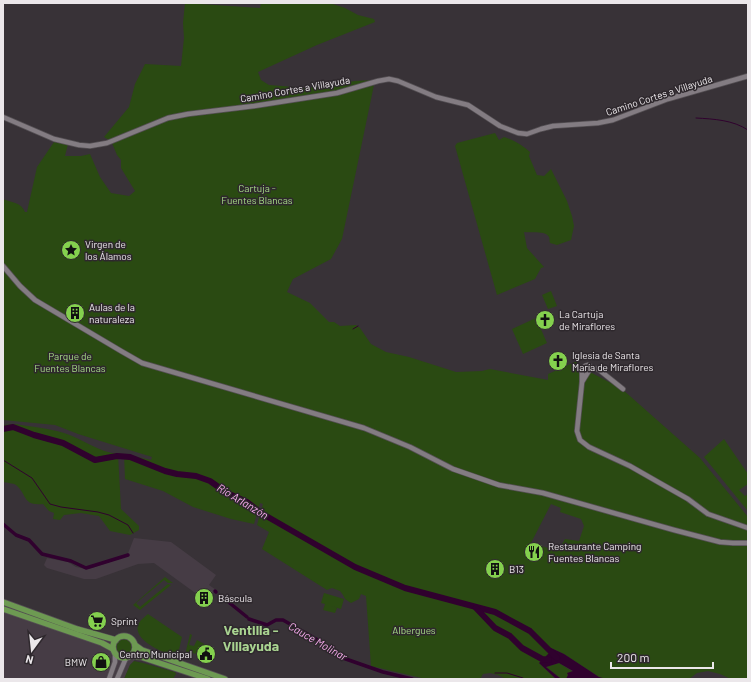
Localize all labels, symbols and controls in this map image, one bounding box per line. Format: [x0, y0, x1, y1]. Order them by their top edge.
street label: Camino Cortes a Villayuda [604, 72, 714, 118]
street label: Camino Cortes a Villayuda [239, 73, 351, 105]
park label: Cartuja - Fuentes Blancas [221, 182, 293, 206]
place label: Virgen de los Álamos [85, 238, 132, 262]
place icon: Virgen de los Álamos [60, 239, 82, 261]
place label: Aulas de la naturaleza [89, 301, 135, 325]
building icon: Aulas de la naturaleza [64, 302, 86, 324]
place label: La Cartuja de Miraflores [559, 308, 615, 332]
church icon: La Cartuja de Miraflores [534, 309, 556, 331]
place label: Iglesia de Santa María de Miraflores [572, 349, 653, 373]
park label: Parque de Fuentes Blancas [34, 350, 106, 374]
church icon: Iglesia de Santa María de Miraflores [547, 350, 569, 372]
water label: Río Arlanzón [215, 481, 271, 521]
place label: Restaurante Camping Fuentes Blancas [548, 540, 641, 564]
restaurant icon: Restaurante Camping Fuentes Blancas [523, 541, 545, 563]
building icon: B13 [484, 558, 506, 580]
place label: B13 [509, 563, 524, 575]
building icon: Báscula [193, 587, 215, 609]
place label: Báscula [218, 592, 252, 604]
supermarket icon: Sprint [86, 610, 108, 632]
place label: Sprint [111, 615, 138, 627]
water label: Cauce Molinar [286, 619, 350, 664]
district label: Ventilla - Villayuda [223, 621, 279, 654]
park label: Albergues [392, 624, 436, 636]
north arrow [12, 630, 52, 670]
public building icon: Centro Municipal [195, 643, 217, 665]
scale bar [611, 644, 713, 670]
place label: Centro Municipal [119, 648, 192, 660]
text: 200 m [617, 650, 649, 664]
shop icon: BMW [90, 651, 112, 673]
text: N [24, 653, 35, 667]
place label: BMW [65, 656, 87, 668]

